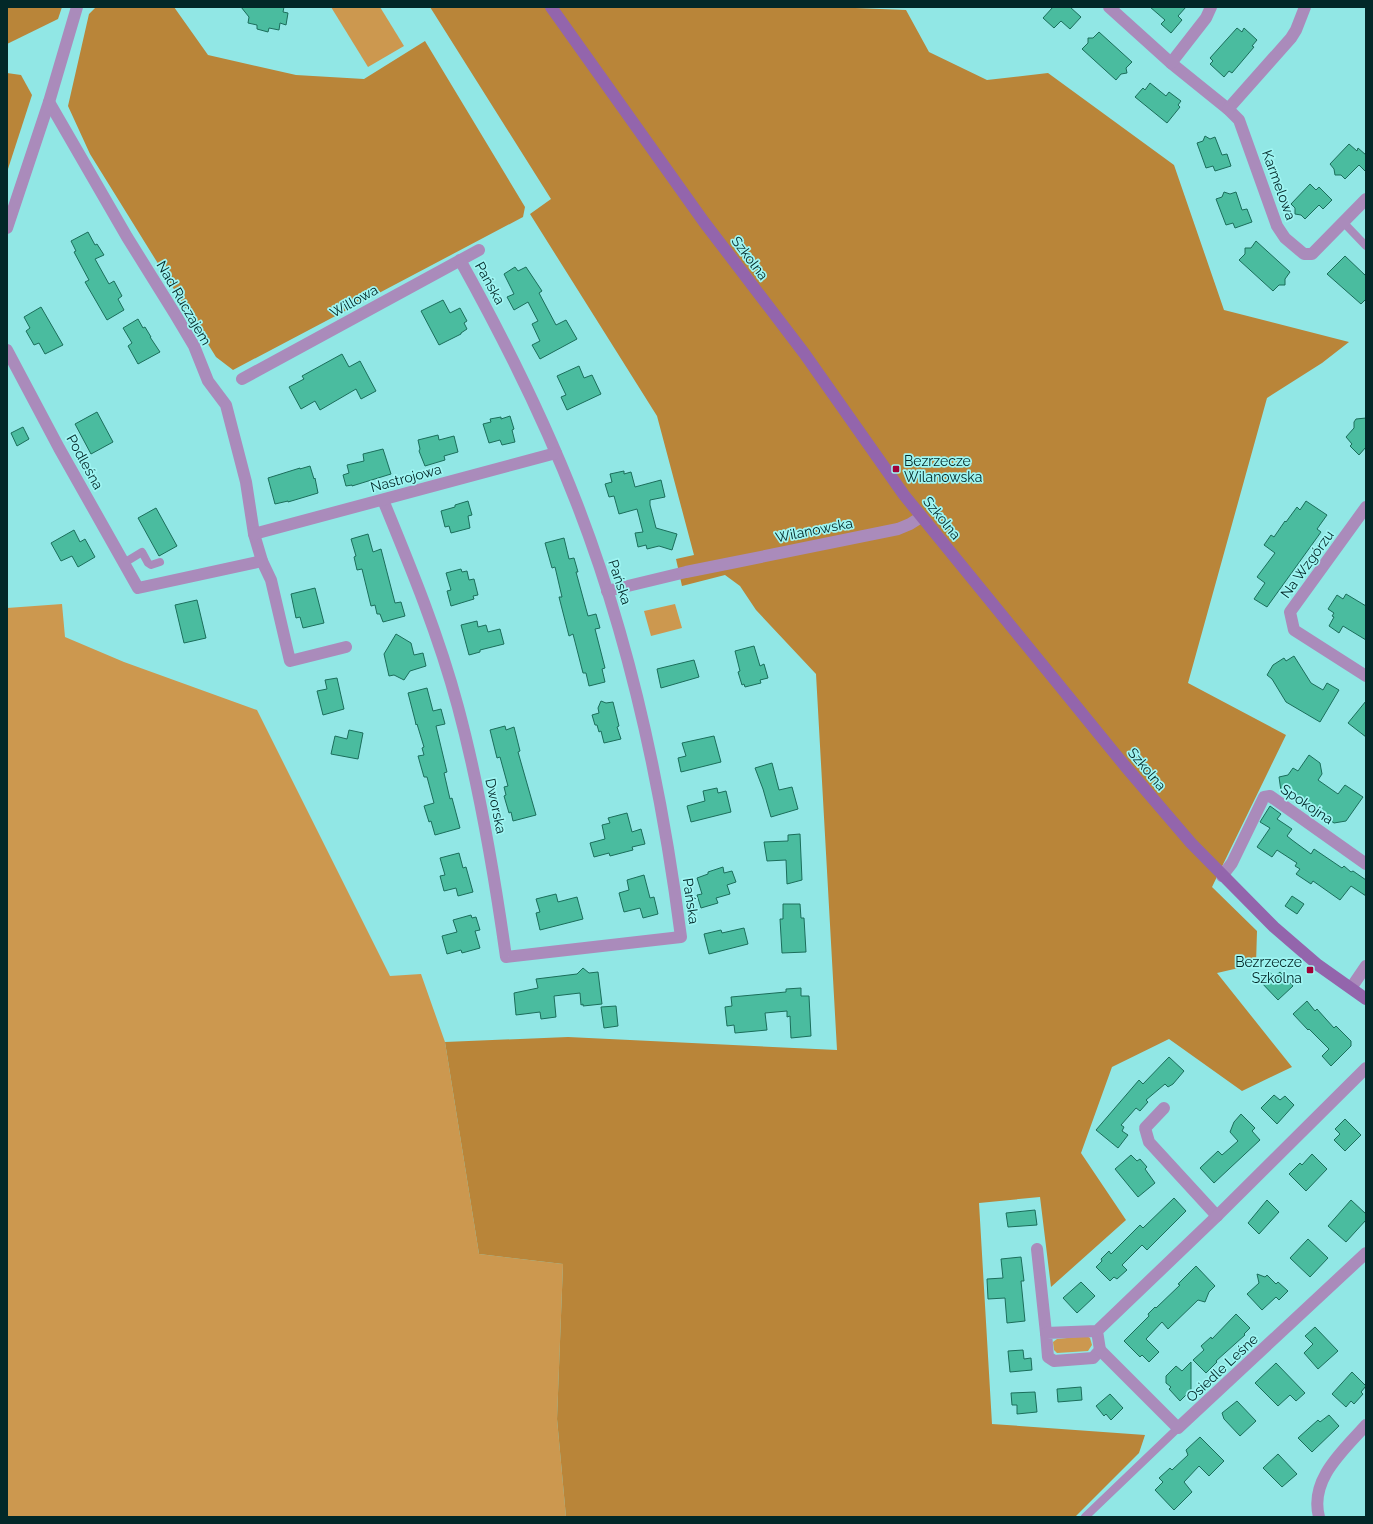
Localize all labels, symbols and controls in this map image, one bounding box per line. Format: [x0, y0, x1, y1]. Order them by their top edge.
street label: Karmelowa [1259, 148, 1299, 222]
street label: Szkolna [728, 233, 772, 283]
street label: Nad Ruczajem [153, 258, 215, 348]
street label: Pańska [472, 259, 508, 307]
street label: Willowa [327, 281, 381, 321]
street label: Podleśna [63, 432, 107, 492]
place label: Bezrzecze Wilanowska [904, 453, 982, 485]
street label: Nastrojowa [369, 461, 443, 495]
marker: Bezrzecze Wilanowska [891, 464, 901, 474]
street label: Szkolna [920, 493, 964, 543]
street label: Wilanowska [774, 515, 854, 545]
street label: Na Wzgórzu [1277, 527, 1337, 601]
street label: Pańska [605, 558, 635, 606]
street label: Szkolna [1125, 745, 1169, 793]
street label: Dworska [482, 777, 510, 835]
street label: Spokojna [1278, 781, 1336, 827]
street label: Pańska [680, 877, 702, 925]
place label: Bezrzecze Szkolna [1235, 954, 1302, 986]
marker: Bezrzecze Szkolna [1305, 965, 1315, 975]
street label: Osiedle Leśne [1183, 1331, 1261, 1405]

